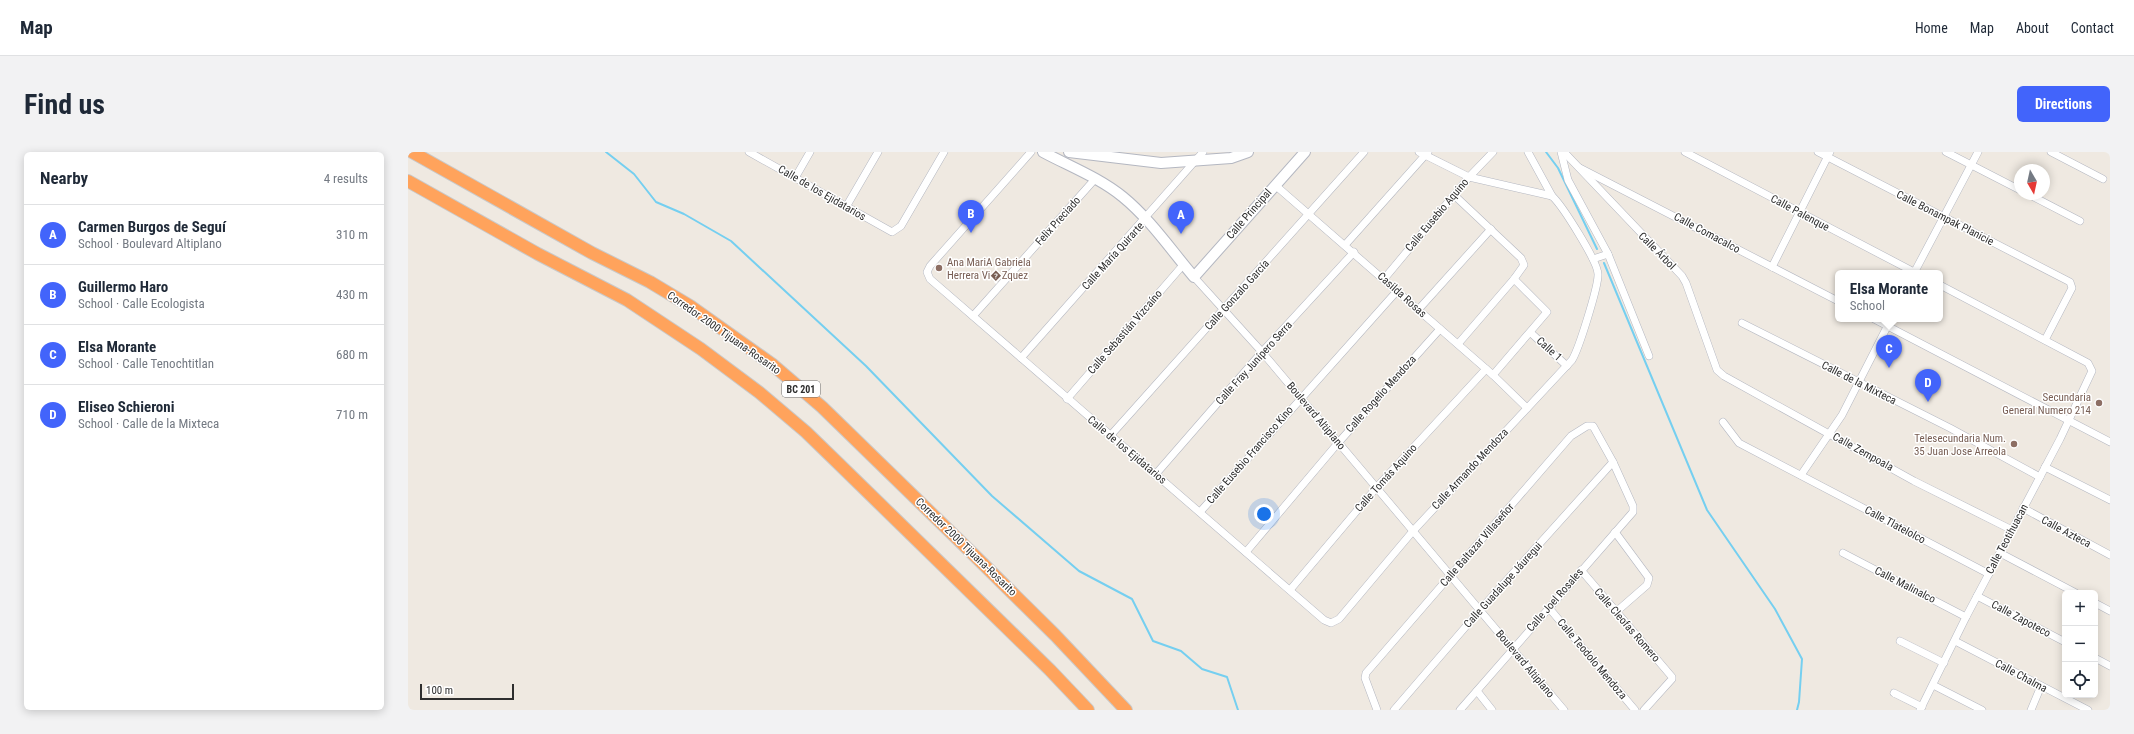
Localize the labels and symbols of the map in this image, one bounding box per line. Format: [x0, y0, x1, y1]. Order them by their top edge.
street label: Calle de los Ejidatarios [776, 163, 868, 223]
north arrow [2014, 164, 2050, 200]
street label: Calle Eusebio Aquino [1403, 175, 1472, 254]
street label: Calle Principal [1224, 186, 1274, 242]
street label: Calle Bonampak Planicie [1894, 188, 1996, 248]
street label: Calle Palenque [1768, 192, 1832, 234]
street label: Felix Preciado [1033, 194, 1084, 248]
pin: B [958, 200, 984, 233]
pin: A [1168, 201, 1194, 234]
street label: Calle Comacalco [1672, 210, 1743, 256]
street label: Calle María Quirarte [1079, 220, 1147, 292]
street label: Calle Árbol [1636, 230, 1678, 272]
place label: Ana MariA Gabriela Herrera Vi�Zquez [947, 256, 1031, 282]
street label: Calle Gonzalo García [1202, 257, 1272, 333]
marker: Ana MariA Gabriela Herrera Vi�Zquez [934, 263, 944, 273]
street label: Casilda Rosas [1375, 270, 1429, 320]
street label: Calle Sebastián Vizcaíno [1085, 287, 1165, 377]
street label: Corredor 2000 Tijuana-Rosarito [665, 289, 784, 377]
street label: Calle Fray Junípero Serra [1213, 319, 1295, 407]
street label: Calle 1 [1534, 334, 1564, 364]
pin: C [1876, 335, 1902, 368]
street label: Calle Rogelio Mendoza [1343, 353, 1419, 435]
street label: Calle de la Mixteca [1819, 359, 1899, 407]
pin: D [1915, 369, 1941, 402]
street label: Boulevard Altiplano [1284, 380, 1348, 453]
road number: BC 201 [782, 381, 820, 397]
place label: Secundaria General Numero 214 [2002, 391, 2092, 417]
marker: Secundaria General Numero 214 [2094, 398, 2104, 408]
street label: Calle Eusebio Francisco Kino [1204, 403, 1296, 506]
street label: Calle de los Ejidatarios [1085, 413, 1169, 487]
street label: Calle Armando Mendoza [1429, 426, 1511, 512]
street label: Calle Zempoala [1830, 430, 1896, 474]
place label: Telesecundaria Num. 35 Juan Jose Arreola [1914, 432, 2006, 458]
marker: Telesecundaria Num. 35 Juan Jose Arreola [2009, 439, 2019, 449]
street label: Calle Tomás Aquino [1352, 441, 1420, 514]
street label: Corredor 2000 Tijuana-Rosarito [913, 495, 1019, 599]
street label: Calle Baltazar Villaseñor [1437, 500, 1517, 589]
street label: Calle Teotihuacan [1983, 502, 2031, 576]
your location [1254, 504, 1274, 524]
street label: Calle Tlatelolco [1862, 504, 1928, 547]
street label: Calle Azteca [2039, 514, 2093, 550]
street label: Calle Guadalupe Jáuregui [1461, 540, 1545, 630]
street label: Calle Malinalco [1872, 564, 1938, 606]
street label: Calle Joel Rosales [1524, 566, 1586, 634]
street label: Calle Cleofas Romero [1591, 585, 1663, 665]
street label: Calle Zapoteco [1989, 598, 2053, 640]
street label: Calle Teodolo Mendoza [1554, 616, 1630, 702]
street label: Boulevard Altiplano [1493, 628, 1557, 701]
street label: Calle Chalma [1993, 657, 2049, 695]
scale bar [420, 682, 514, 701]

